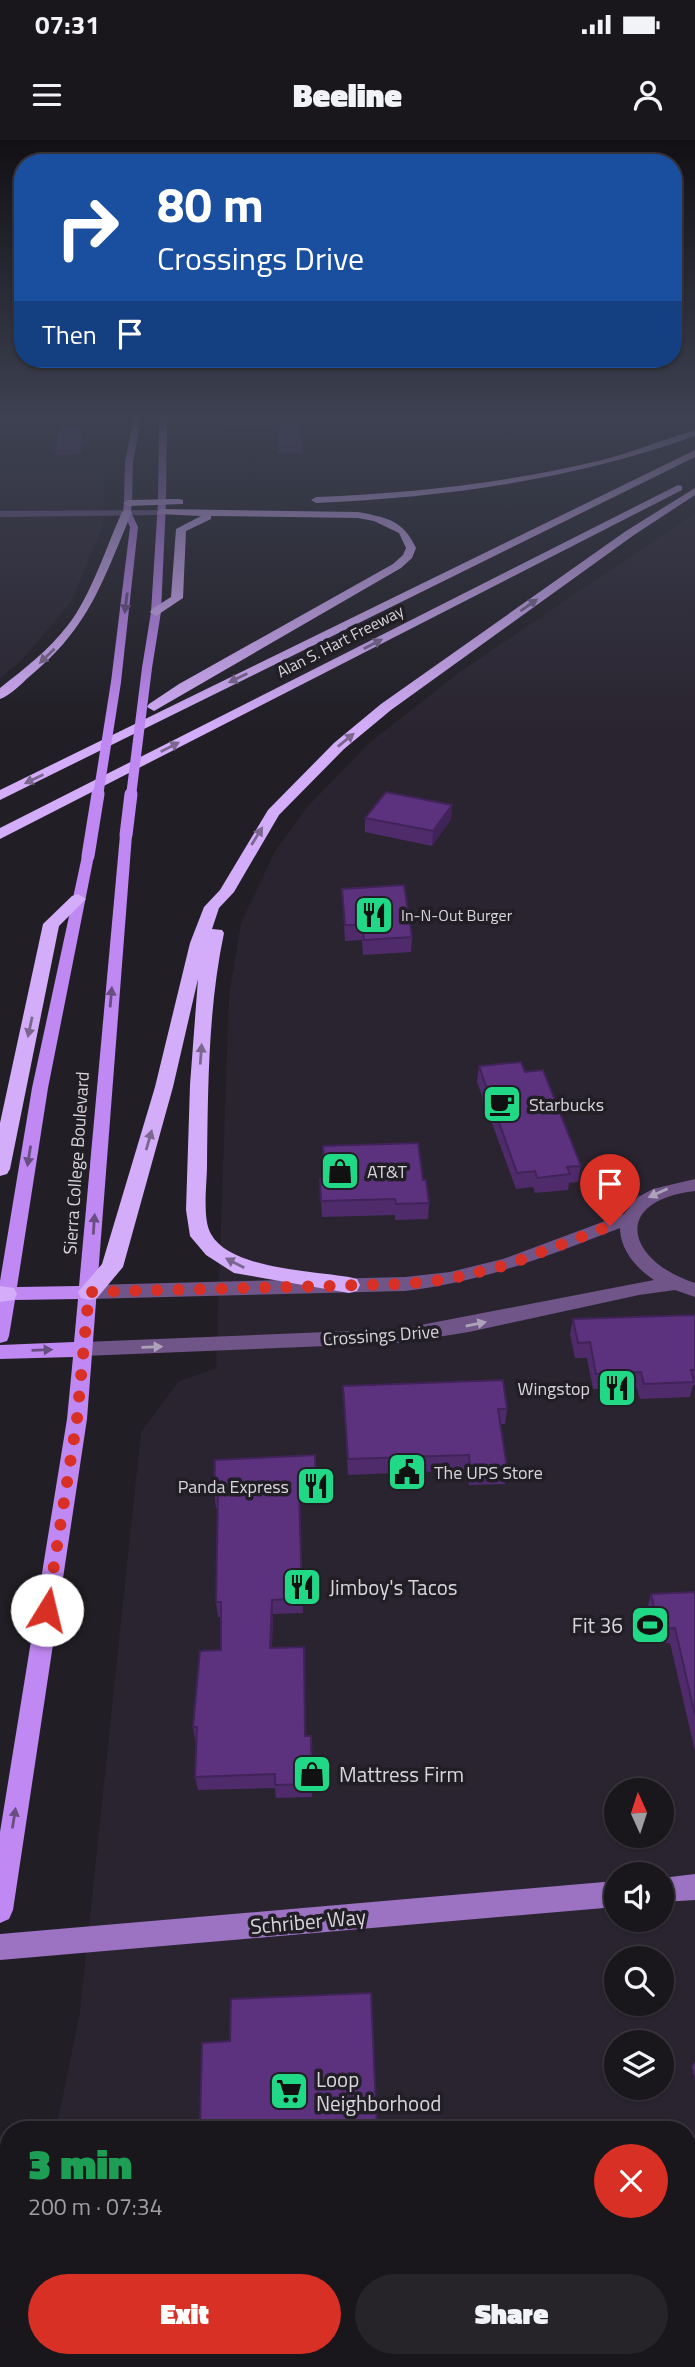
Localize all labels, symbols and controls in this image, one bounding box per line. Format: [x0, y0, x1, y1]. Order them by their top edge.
text: 07:31 [35, 5, 100, 44]
text: Beeline [293, 71, 402, 119]
icon: menu [28, 76, 66, 114]
icon: person [629, 76, 667, 114]
text: 80 m [157, 166, 264, 241]
icon: right [42, 182, 133, 273]
text: Crossings Drive [157, 234, 364, 282]
text: Then [42, 315, 97, 354]
icon: arrive [111, 315, 149, 353]
one-way arrow [120, 592, 131, 614]
street label: Alan S. Hart Freeway [272, 598, 408, 683]
one-way arrow [520, 598, 539, 612]
one-way arrow [363, 638, 383, 650]
one-way arrow [39, 647, 56, 663]
one-way arrow [228, 672, 248, 684]
one-way arrow [338, 733, 355, 748]
one-way arrow [160, 742, 180, 753]
one-way arrow [24, 773, 44, 784]
one-way arrow [250, 827, 263, 846]
restaurant icon: In-N-Out Burger [353, 894, 395, 936]
place label: In-N-Out Burger [401, 903, 513, 927]
one-way arrow [106, 986, 117, 1008]
one-way arrow [24, 1016, 35, 1038]
one-way arrow [196, 1043, 207, 1065]
street label: Sierra College Boulevard [56, 1071, 96, 1255]
cafe icon: Starbucks [481, 1083, 523, 1125]
place label: Starbucks [529, 1091, 604, 1118]
one-way arrow [144, 1129, 154, 1150]
one-way arrow [23, 1145, 34, 1167]
shop icon: AT&T [319, 1150, 361, 1192]
pin [580, 1154, 640, 1226]
place label: AT&T [367, 1158, 408, 1185]
icon: arrive [591, 1165, 629, 1203]
one-way arrow [648, 1187, 668, 1199]
one-way arrow [89, 1213, 100, 1235]
one-way arrow [225, 1257, 245, 1268]
street label: Crossings Drive [322, 1317, 440, 1353]
one-way arrow [465, 1319, 487, 1330]
one-way arrow [141, 1341, 163, 1353]
one-way arrow [31, 1345, 53, 1356]
restaurant icon: Wingstop [596, 1367, 638, 1409]
place label: Wingstop [518, 1375, 590, 1402]
public building icon: The UPS Store [386, 1451, 428, 1493]
place label: The UPS Store [434, 1459, 543, 1486]
restaurant icon: Panda Express [295, 1465, 337, 1507]
place label: Panda Express [178, 1473, 289, 1500]
restaurant icon: Jimboy's Tacos [281, 1566, 323, 1608]
place label: Jimboy's Tacos [329, 1571, 458, 1603]
position arrow [10, 1573, 84, 1647]
sports icon: Fit 36 [629, 1604, 671, 1646]
place label: Fit 36 [572, 1609, 623, 1641]
shop icon: Mattress Firm [291, 1753, 333, 1795]
place label: Mattress Firm [339, 1758, 464, 1790]
north arrow [604, 1778, 674, 1848]
map controls [604, 1778, 674, 2100]
one-way arrow [9, 1807, 20, 1829]
button: sound [604, 1862, 674, 1932]
street label: Schriber Way [249, 1900, 367, 1942]
button: search [604, 1946, 674, 2016]
button: layers [604, 2030, 674, 2100]
place label: Loop Neighborhood [316, 2063, 441, 2119]
supermarket icon: Loop Neighborhood [268, 2070, 310, 2112]
text: 3 min [28, 2131, 132, 2195]
button: close [594, 2144, 668, 2218]
text: 200 m · 07:34 [28, 2189, 163, 2224]
button: Exit [28, 2274, 341, 2354]
button: Share [355, 2274, 668, 2354]

